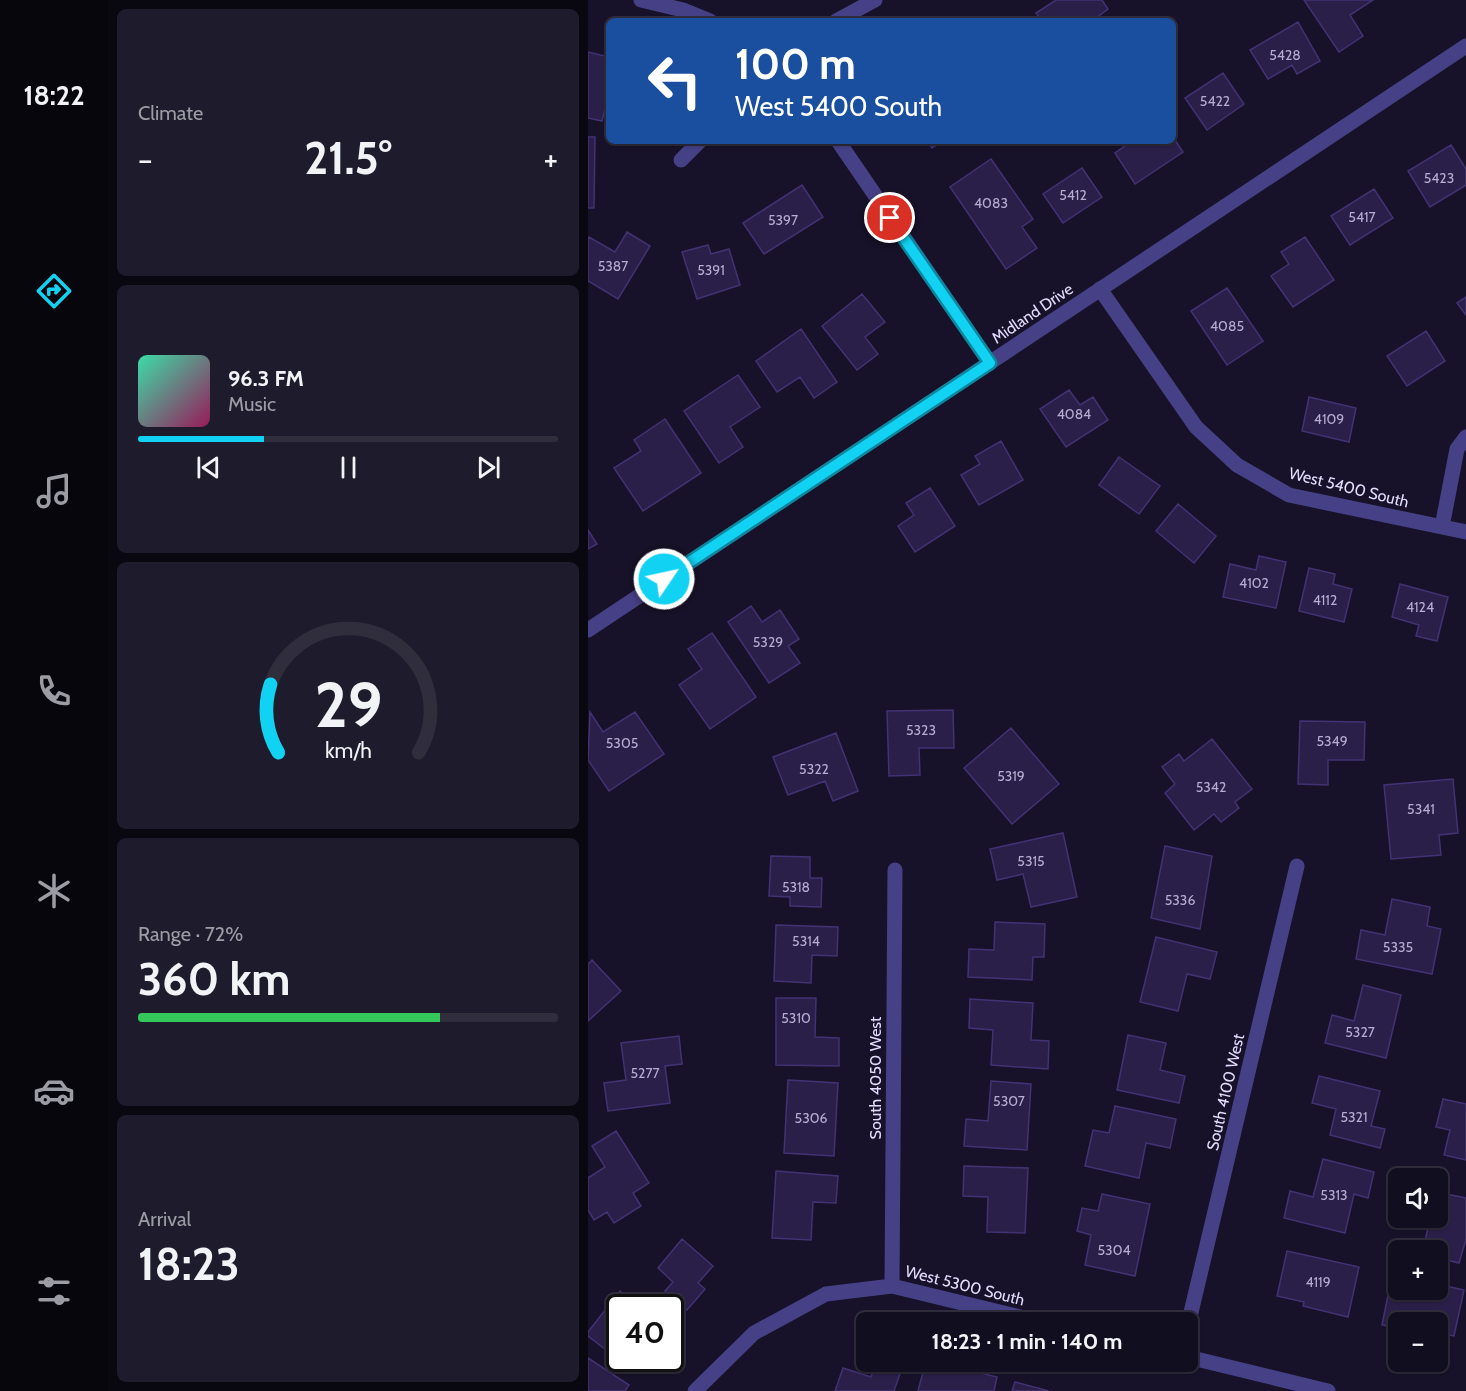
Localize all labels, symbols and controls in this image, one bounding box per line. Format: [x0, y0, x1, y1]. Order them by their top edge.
text: 100 m [735, 38, 856, 90]
icon: left [636, 42, 714, 120]
house number: 5428 [1269, 46, 1301, 64]
text: 18:22 [24, 79, 84, 112]
text: West 5400 South [735, 90, 942, 123]
house number: 5422 [1200, 92, 1230, 110]
text: Climate [138, 101, 203, 125]
text: 21.5° [304, 131, 392, 185]
text: − [138, 139, 153, 179]
text: + [543, 139, 558, 179]
house number: 5423 [1424, 169, 1454, 187]
house number: 5412 [1059, 186, 1087, 204]
pin [864, 192, 915, 243]
house number: 4083 [974, 194, 1008, 212]
icon: arrive [873, 201, 906, 234]
house number: 5417 [1348, 208, 1376, 226]
house number: 5397 [768, 211, 798, 229]
house number: 5387 [598, 257, 628, 275]
house number: 5391 [697, 261, 725, 279]
icon: directions [33, 270, 75, 312]
street label: Midland Drive [988, 279, 1077, 348]
house number: 4085 [1210, 317, 1244, 335]
text: 96.3 FM [228, 365, 304, 392]
text: Music [228, 392, 276, 416]
house number: 4084 [1057, 405, 1091, 423]
house number: 4109 [1314, 410, 1344, 428]
icon: previous [192, 451, 225, 484]
icon: pause [332, 451, 365, 484]
icon: next [472, 451, 505, 484]
street label: West 5400 South [1287, 463, 1411, 512]
icon: music [33, 470, 75, 512]
position arrow [632, 547, 696, 611]
house number: 4102 [1239, 574, 1269, 592]
house number: 4112 [1313, 591, 1337, 609]
house number: 4124 [1406, 598, 1434, 616]
house number: 5329 [753, 633, 783, 651]
text: 29 [314, 667, 382, 743]
icon: phone [33, 670, 75, 712]
house number: 5323 [906, 721, 936, 739]
house number: 5349 [1316, 732, 1348, 750]
house number: 5305 [606, 734, 638, 752]
text: km/h [325, 737, 371, 763]
house number: 5322 [799, 760, 829, 778]
house number: 5319 [997, 767, 1025, 785]
house number: 5342 [1196, 778, 1226, 796]
house number: 5341 [1407, 800, 1435, 818]
house number: 5315 [1017, 852, 1045, 870]
icon: climate [33, 870, 75, 912]
house number: 5318 [782, 878, 810, 896]
house number: 5336 [1165, 891, 1195, 909]
text: Range · 72% [138, 922, 243, 946]
house number: 5314 [792, 932, 820, 950]
house number: 5335 [1383, 938, 1413, 956]
text: 360 km [138, 952, 290, 1006]
house number: 5310 [781, 1009, 811, 1027]
street label: South 4050 West [866, 1016, 885, 1139]
house number: 5327 [1345, 1023, 1375, 1041]
street label: South 4100 West [1203, 1031, 1248, 1152]
house number: 5277 [631, 1064, 660, 1082]
icon: car [33, 1070, 75, 1112]
house number: 5307 [993, 1092, 1025, 1110]
house number: 5321 [1340, 1108, 1368, 1126]
house number: 5306 [795, 1109, 827, 1127]
map controls [1388, 1168, 1448, 1372]
button: sound [1388, 1168, 1448, 1228]
house number: 5313 [1320, 1186, 1348, 1204]
text: Arrival [138, 1207, 191, 1231]
text: 18:23 [138, 1237, 240, 1291]
button: + [1388, 1240, 1448, 1300]
house number: 5304 [1097, 1241, 1131, 1259]
street label: West 5300 South [903, 1261, 1026, 1309]
icon: filters [33, 1270, 75, 1312]
house number: 4119 [1305, 1273, 1331, 1291]
speed limit sign: 40 [606, 1294, 684, 1372]
button: − [1388, 1312, 1448, 1372]
text: 18:23 · 1 min · 140 m [932, 1328, 1122, 1355]

